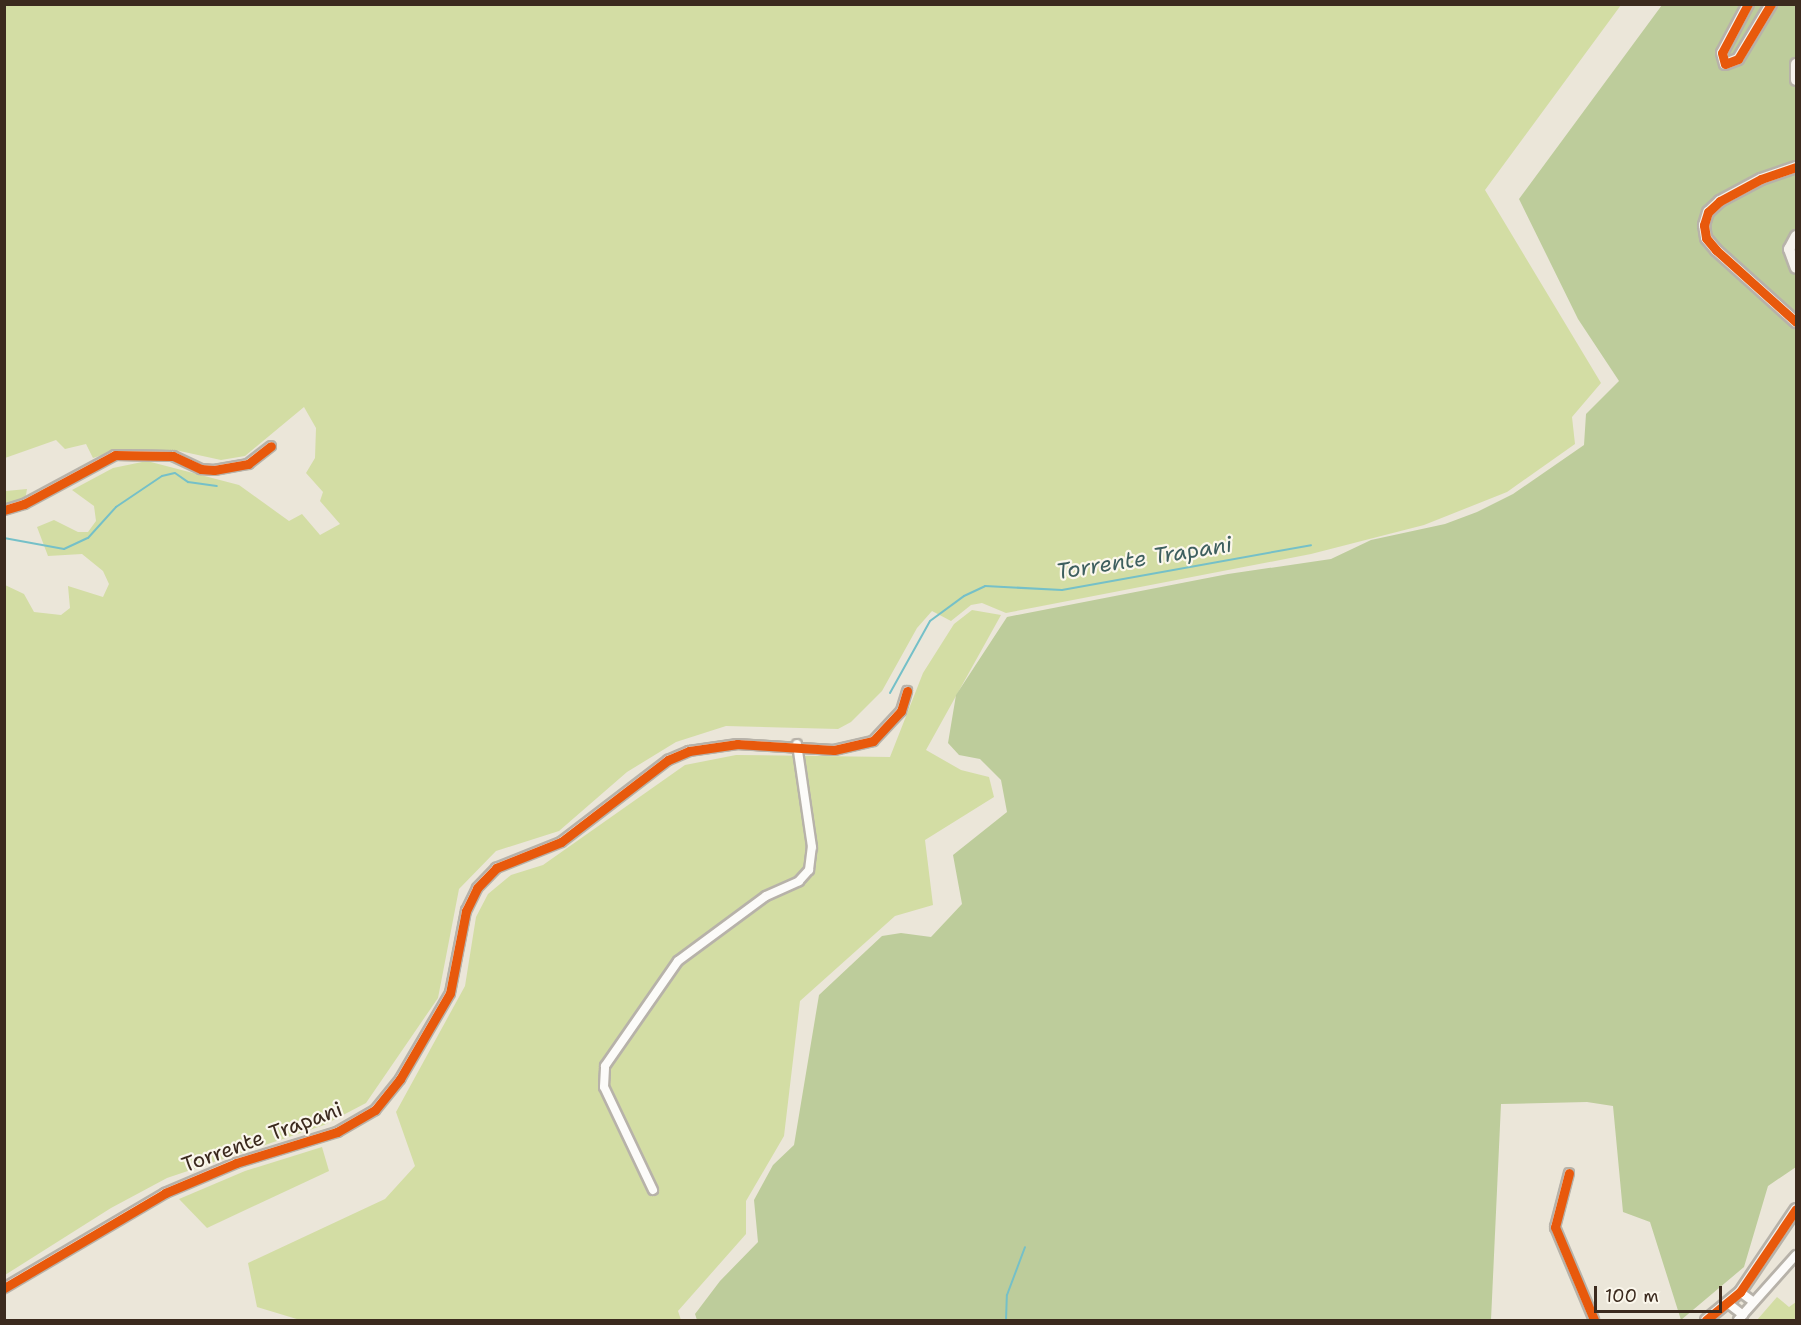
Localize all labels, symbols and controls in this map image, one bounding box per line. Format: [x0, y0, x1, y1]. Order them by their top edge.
water label: Torrente Trapani [1054, 531, 1234, 585]
street label: Torrente Trapani [178, 1096, 346, 1178]
scale bar [1597, 1274, 1724, 1312]
text: 100 m [1605, 1284, 1659, 1308]

